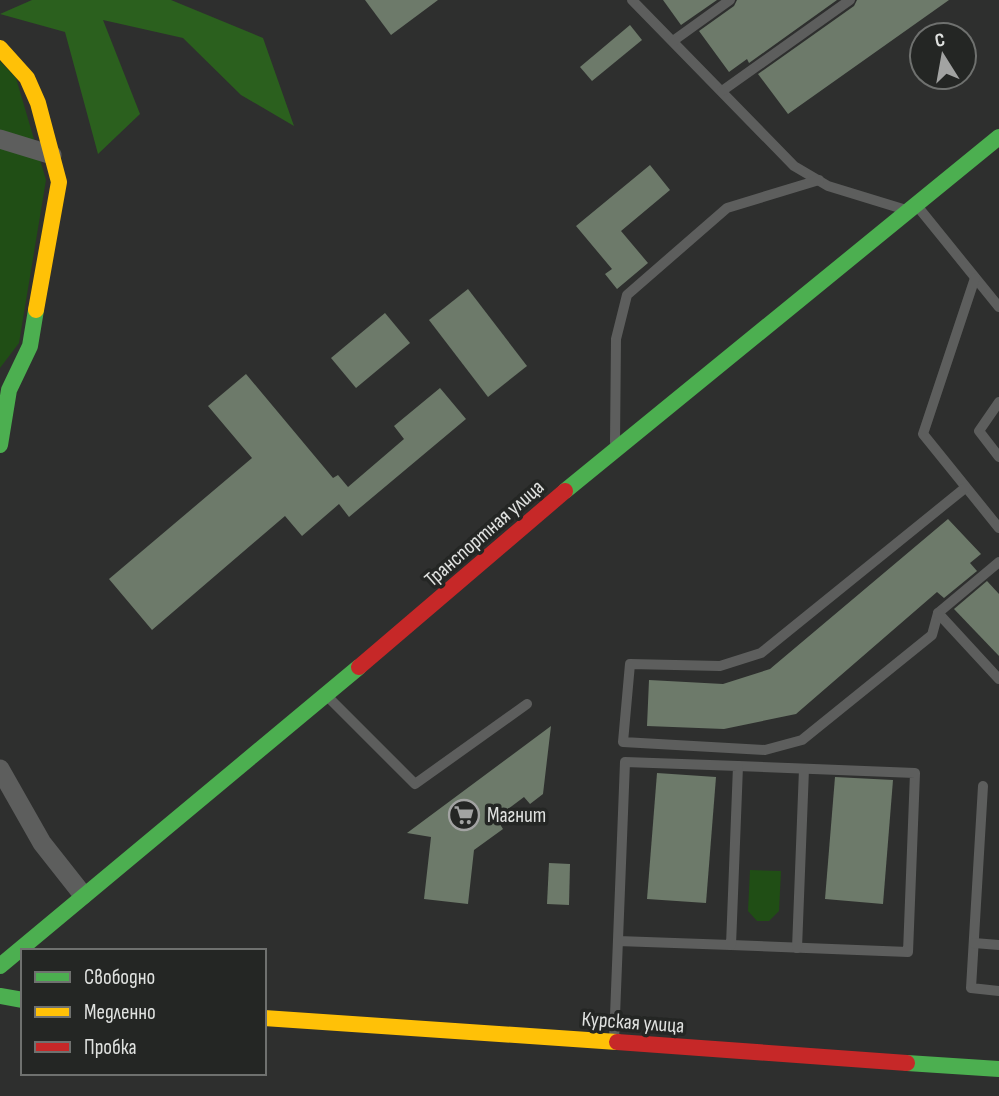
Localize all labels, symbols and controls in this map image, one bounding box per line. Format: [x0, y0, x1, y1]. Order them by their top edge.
north arrow [908, 21, 978, 91]
text: С [933, 29, 947, 53]
street label: Транспортная улица [420, 475, 549, 592]
supermarket icon: Магнит [447, 798, 481, 832]
place label: Магнит [487, 803, 546, 828]
legend [21, 949, 266, 1075]
text: Свободно [84, 965, 155, 990]
text: Медленно [84, 1000, 156, 1025]
street label: Курская улица [581, 1006, 685, 1039]
text: Пробка [84, 1035, 137, 1060]

